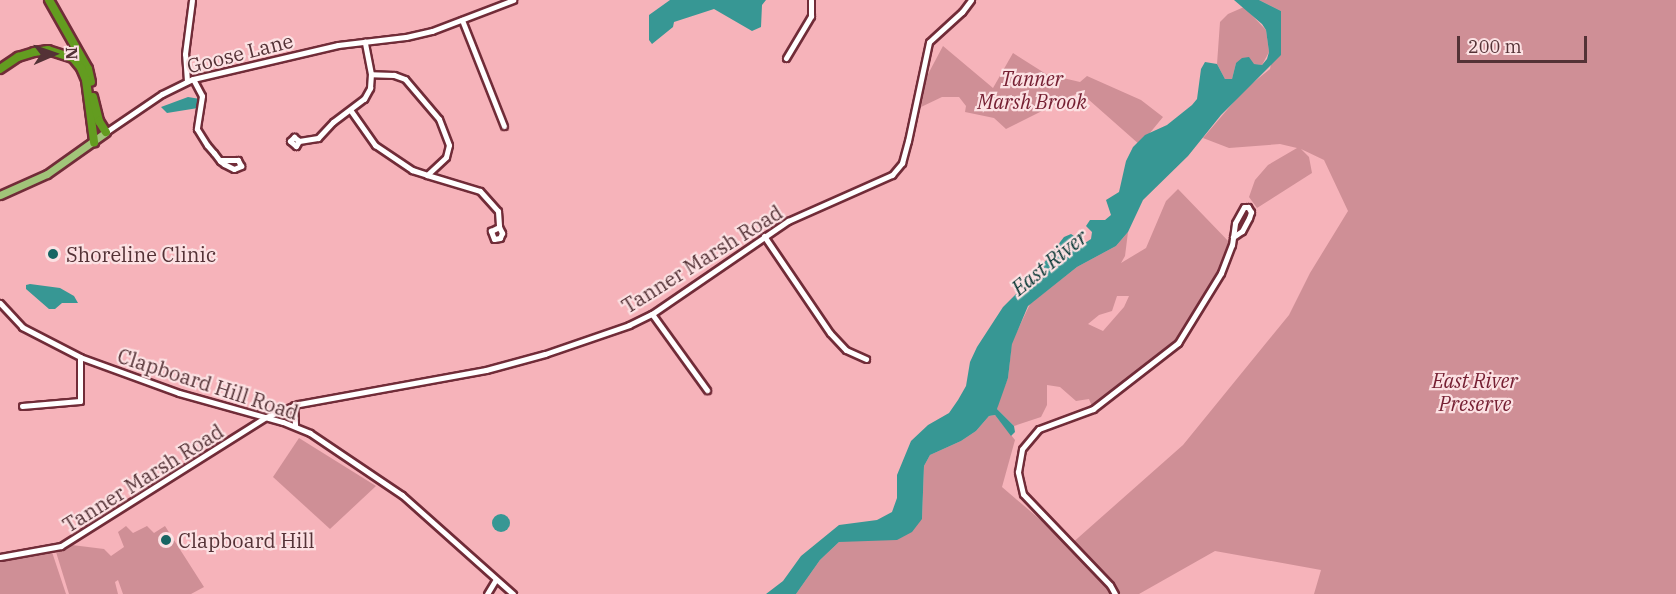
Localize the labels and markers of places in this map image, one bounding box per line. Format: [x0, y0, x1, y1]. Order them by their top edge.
place label: Shoreline Clinic [66, 242, 216, 266]
marker: Shoreline Clinic [44, 245, 62, 263]
place label: Clapboard Hill [178, 528, 314, 552]
marker: Clapboard Hill [159, 533, 173, 547]

